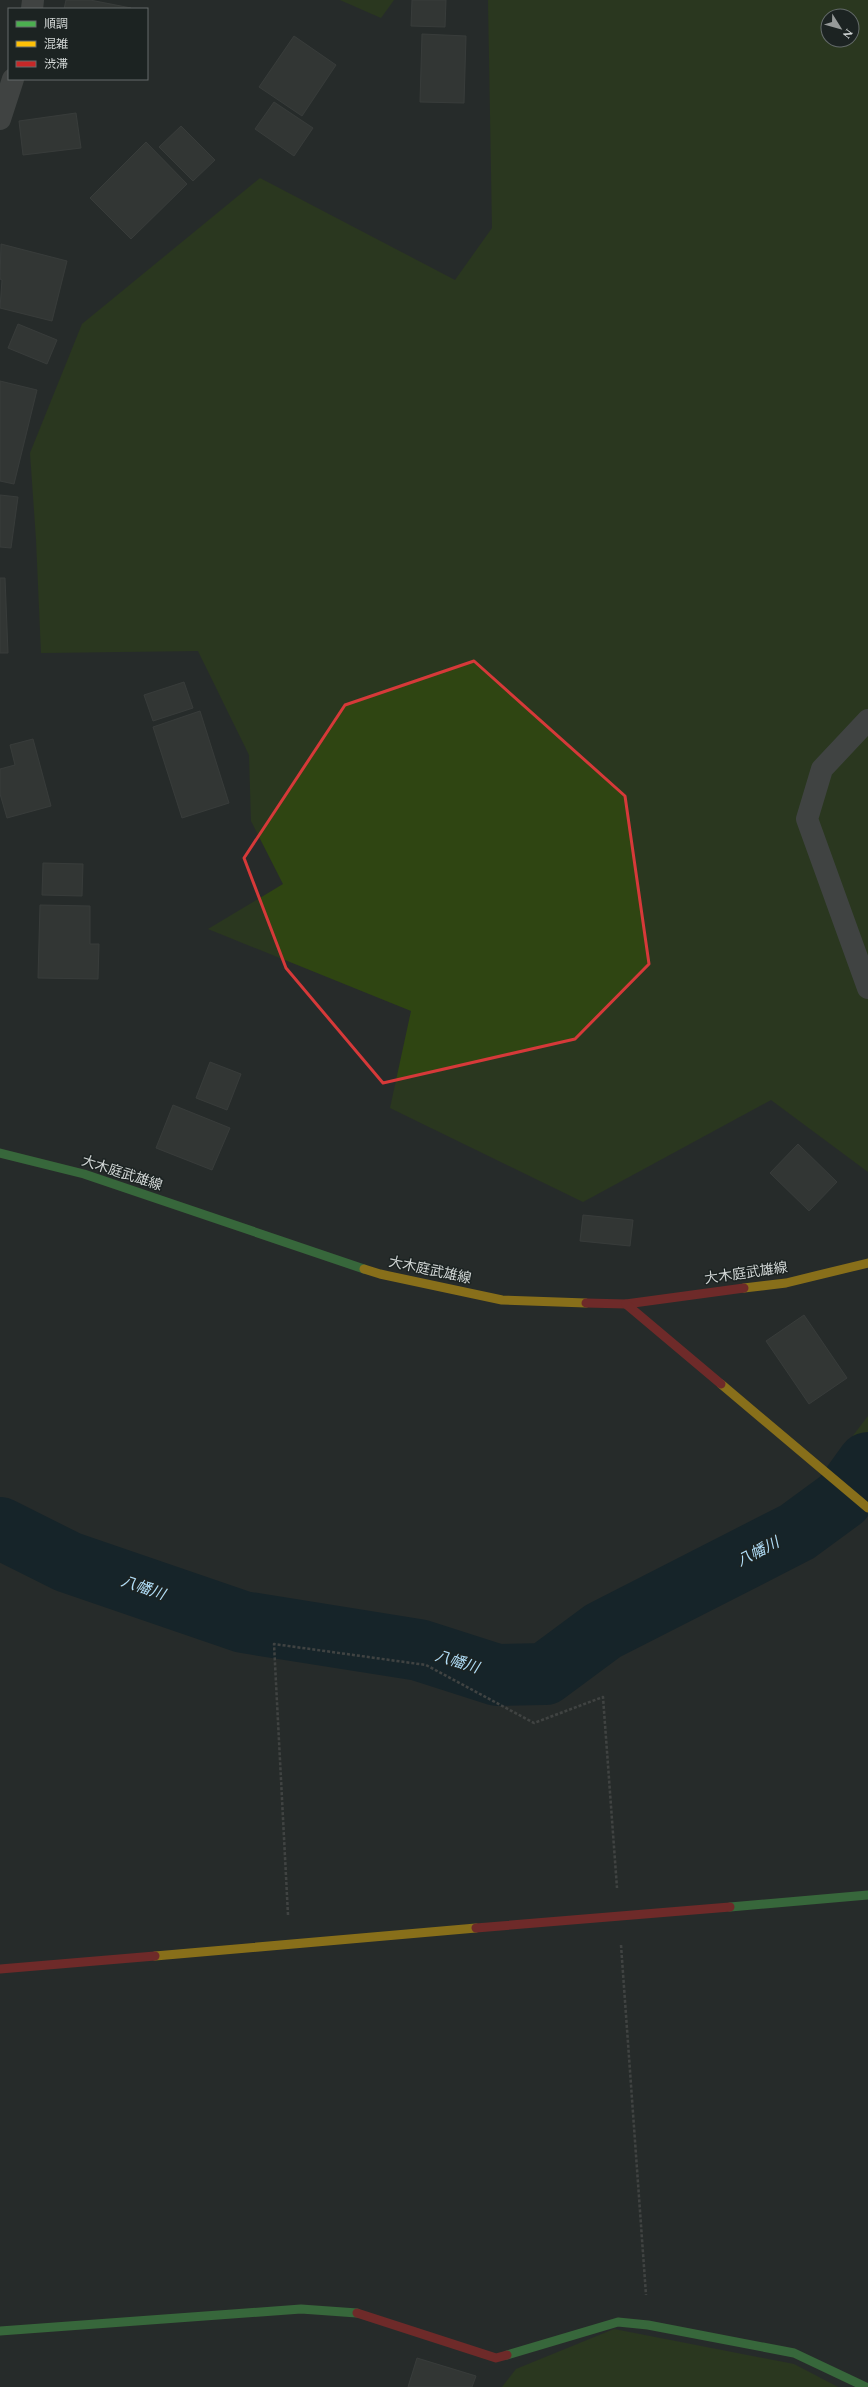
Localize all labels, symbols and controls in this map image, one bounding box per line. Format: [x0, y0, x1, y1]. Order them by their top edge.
legend [8, 8, 148, 80]
north arrow [820, 8, 860, 48]
text: 順調 [44, 15, 68, 34]
text: N [838, 25, 857, 42]
text: 混雑 [44, 35, 68, 54]
text: 渋滞 [44, 55, 68, 74]
street label: 大木庭武雄線 [79, 1150, 165, 1196]
street label: 大木庭武雄線 [387, 1251, 473, 1289]
street label: 大木庭武雄線 [703, 1257, 789, 1289]
water label: 八幡川 [733, 1531, 785, 1572]
water label: 八幡川 [118, 1570, 170, 1607]
water label: 八幡川 [432, 1644, 484, 1680]

